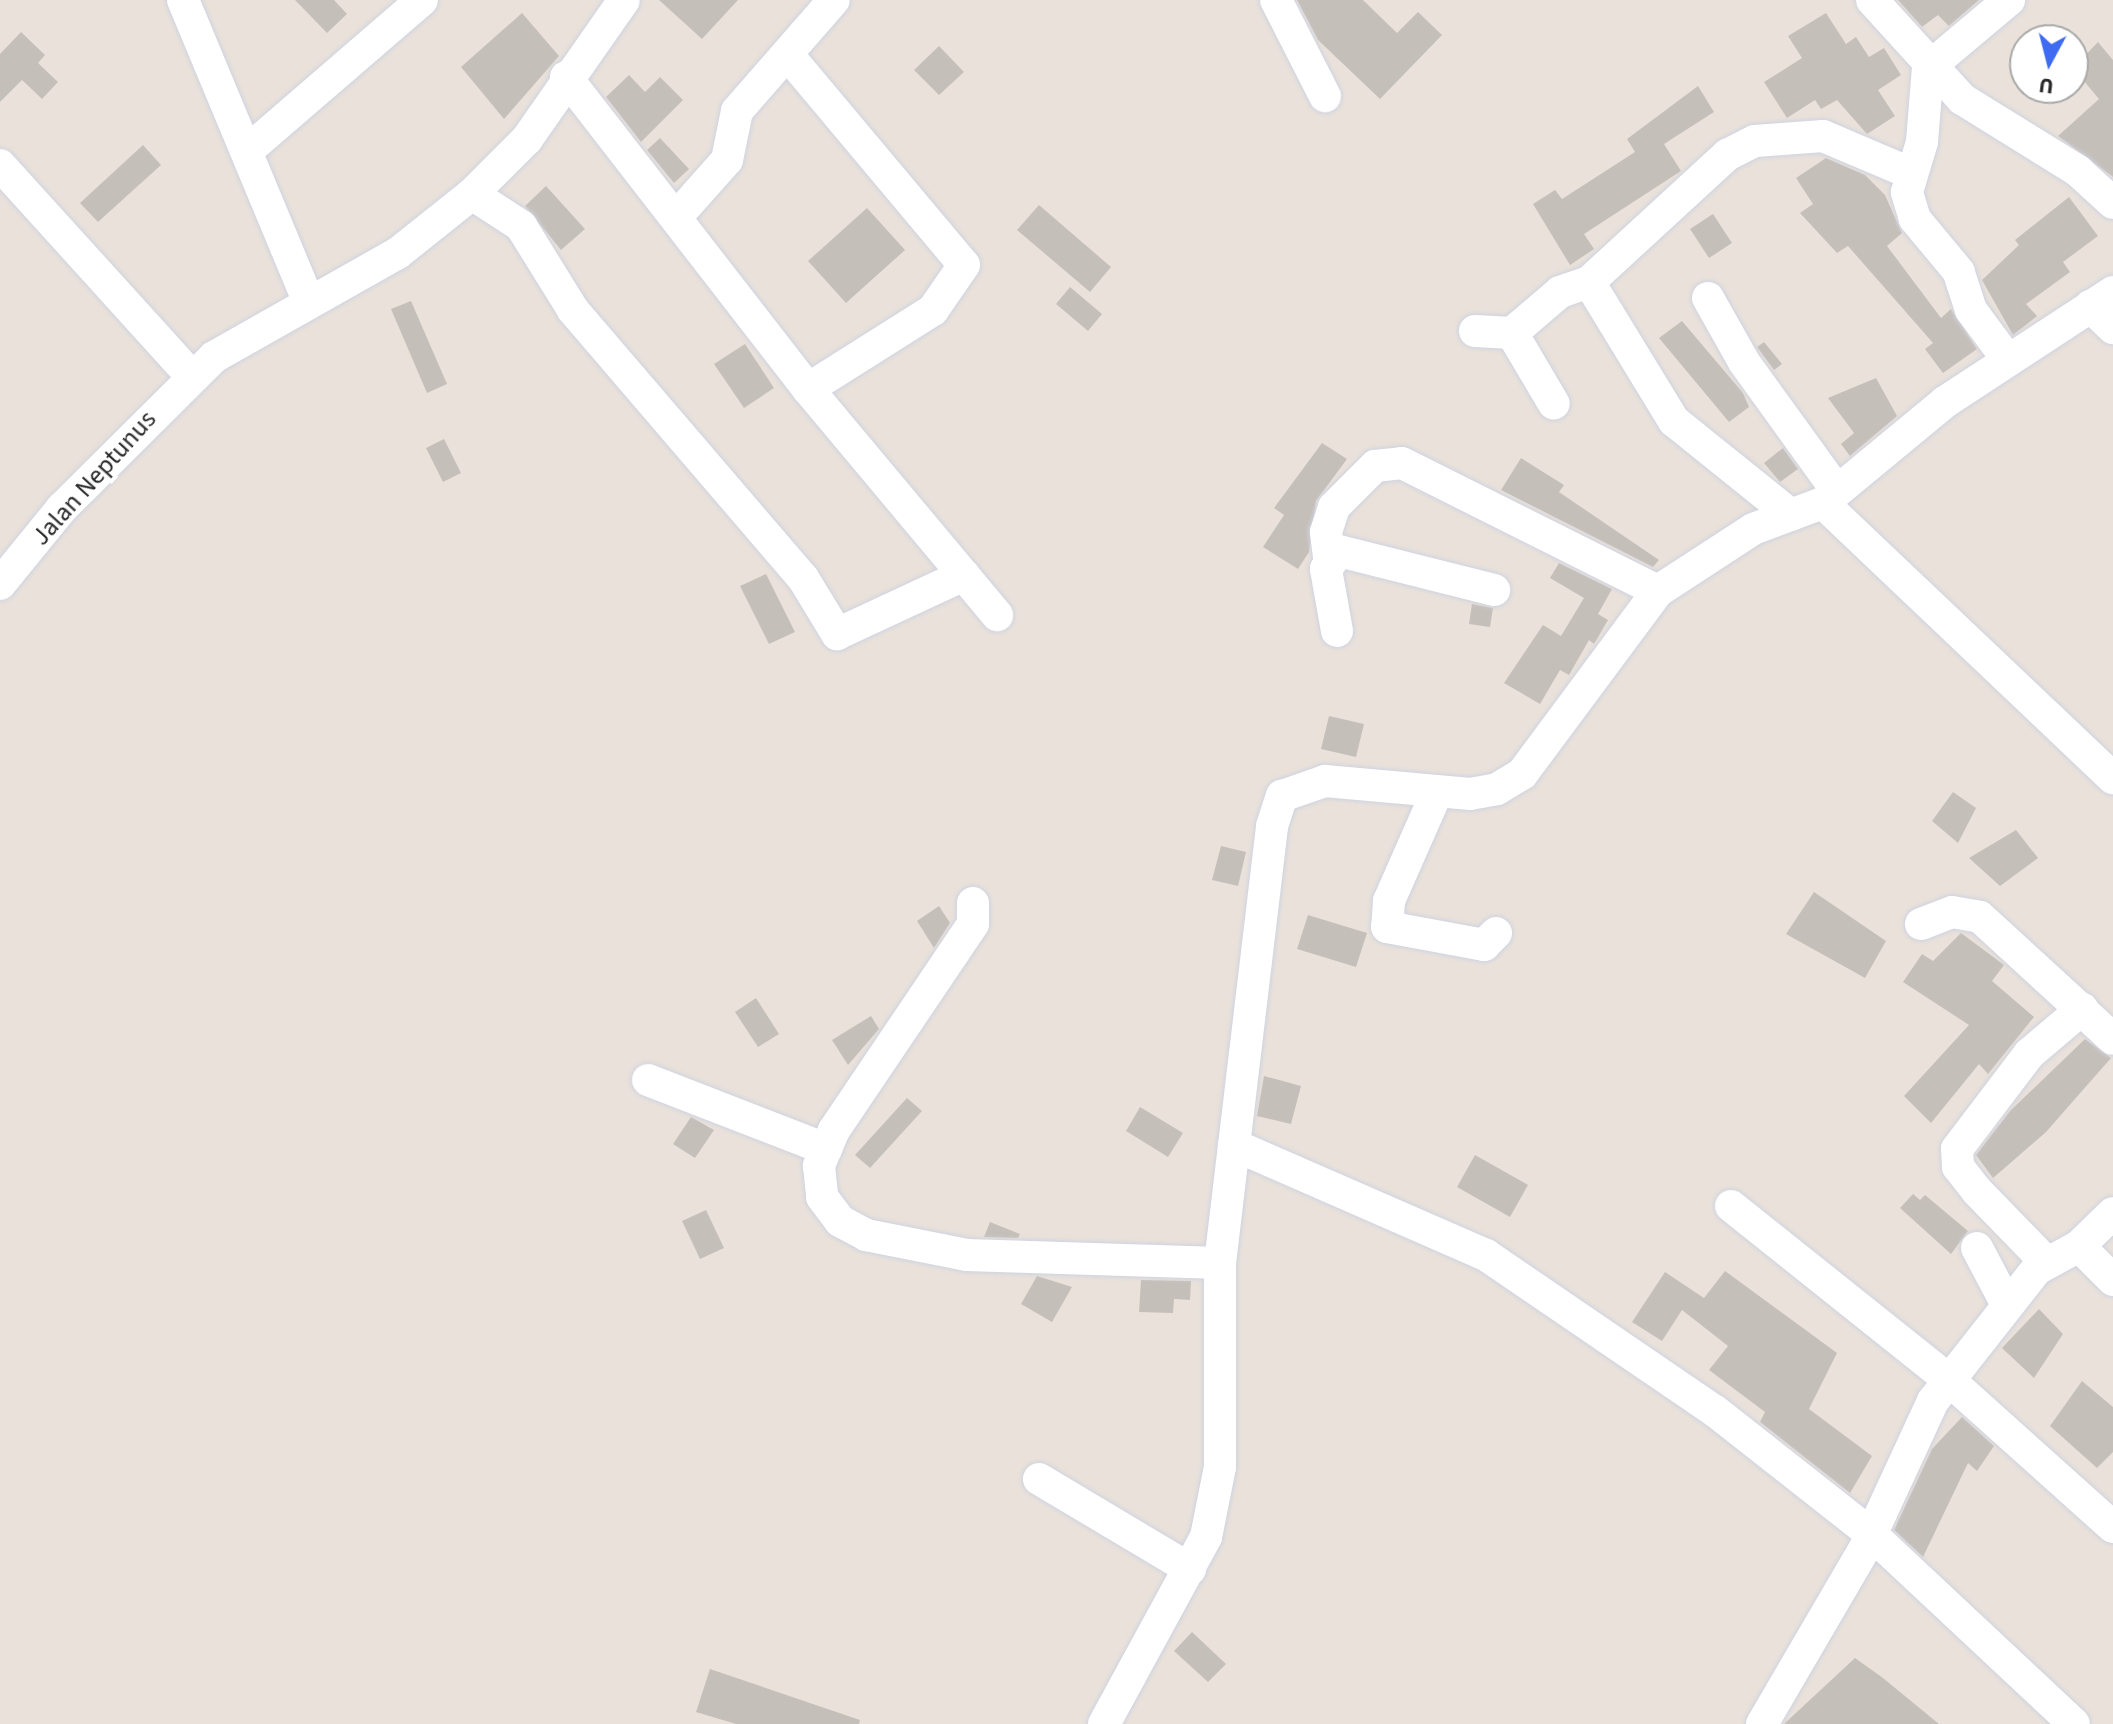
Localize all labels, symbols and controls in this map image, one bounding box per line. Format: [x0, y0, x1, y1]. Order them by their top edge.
north arrow [2009, 24, 2089, 104]
text: U [2037, 69, 2056, 103]
street label: Jalan Neptunus [25, 404, 163, 552]

